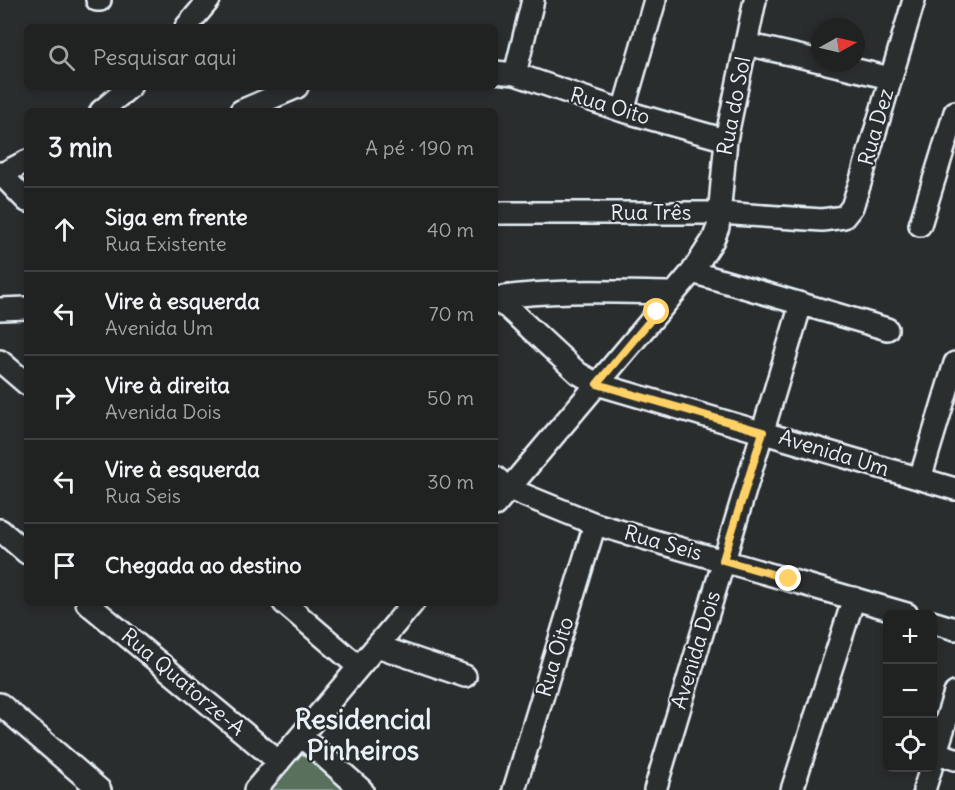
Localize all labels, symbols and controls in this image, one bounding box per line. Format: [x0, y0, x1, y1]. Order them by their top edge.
north arrow [811, 18, 865, 72]
search box [24, 24, 498, 90]
icon: search [45, 41, 78, 74]
text: Pesquisar aqui [93, 43, 236, 71]
street label: Rua do Sol [711, 54, 756, 157]
street label: Rua Oito [567, 81, 653, 130]
street label: Rua Dez [852, 85, 899, 168]
text: 3 min [48, 131, 113, 164]
text: A pé · 190 m [365, 135, 474, 160]
street label: Rua Três [611, 199, 691, 226]
text: Siga em frente [105, 203, 248, 231]
icon: ahead [48, 213, 81, 246]
text: 40 m [427, 217, 474, 242]
text: Rua Existente [105, 231, 226, 256]
text: Vire à esquerda [105, 287, 260, 315]
icon: left [48, 297, 81, 330]
route start [643, 298, 669, 324]
text: 70 m [429, 301, 474, 326]
text: Avenida Um [105, 315, 213, 340]
text: Vire à direita [105, 371, 230, 399]
icon: right [48, 381, 81, 414]
text: 50 m [427, 385, 474, 410]
text: Avenida Dois [105, 399, 221, 424]
street label: Avenida Um [776, 423, 892, 482]
text: Vire à esquerda [105, 455, 260, 483]
icon: left [48, 465, 81, 498]
text: 30 m [427, 469, 474, 494]
text: Rua Seis [105, 483, 181, 508]
street label: Rua Seis [621, 519, 705, 566]
icon: arrive [48, 549, 81, 582]
text: Chegada ao destino [105, 551, 302, 579]
route end [775, 565, 801, 591]
street label: Avenida Dois [665, 588, 726, 712]
map controls [883, 610, 937, 772]
button: + [883, 610, 937, 664]
street label: Rua Oito [530, 614, 579, 700]
street label: Rua Quatorze-A [116, 622, 251, 741]
button: − [883, 664, 937, 718]
district label: Residencial Pinheiros [295, 702, 431, 767]
button: locate [883, 718, 937, 772]

